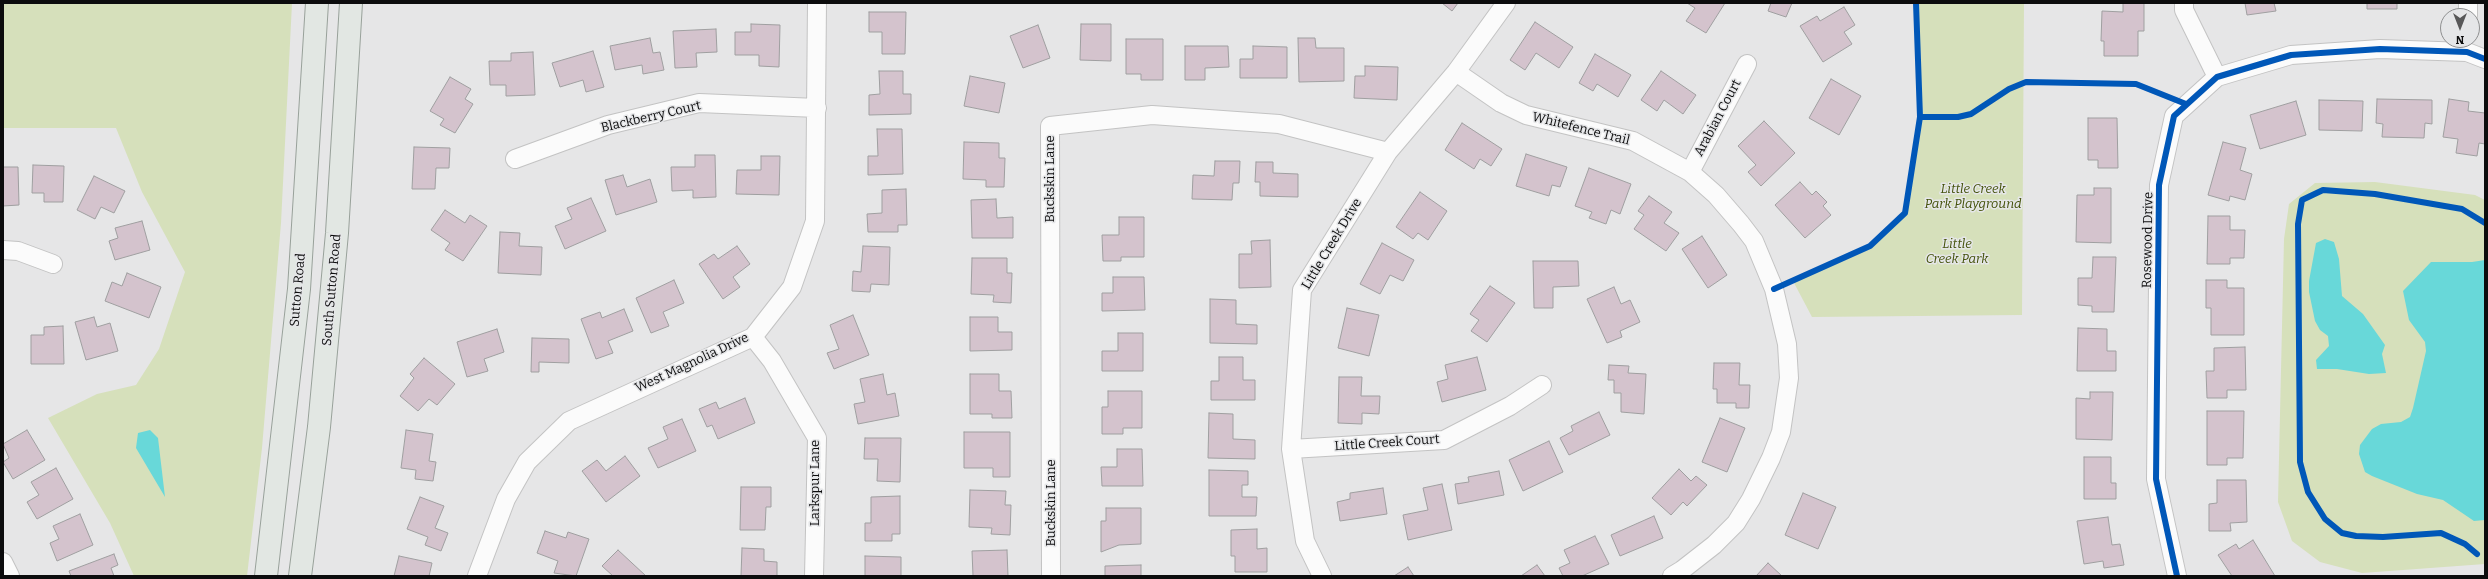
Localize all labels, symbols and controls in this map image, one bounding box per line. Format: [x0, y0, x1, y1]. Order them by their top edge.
north arrow [2440, 8, 2480, 48]
text: N [2456, 33, 2464, 46]
street label: Arabian Court [1691, 77, 1745, 159]
street label: Blackberry Court [600, 98, 702, 136]
street label: Whitefence Trail [1531, 109, 1631, 149]
street label: Buckskin Lane [1042, 135, 1058, 223]
park label: Little Creek Park Playground [1924, 181, 2022, 212]
street label: Rosewood Drive [2139, 192, 2157, 288]
street label: Little Creek Drive [1299, 196, 1365, 292]
street label: South Sutton Road [319, 233, 345, 347]
park label: Little Creek Park [1926, 236, 1988, 267]
street label: Sutton Road [287, 253, 309, 327]
street label: West Magnolia Drive [633, 330, 751, 396]
street label: Little Creek Court [1334, 432, 1440, 454]
street label: Larkspur Lane [807, 440, 823, 526]
street label: Buckskin Lane [1043, 459, 1059, 547]

